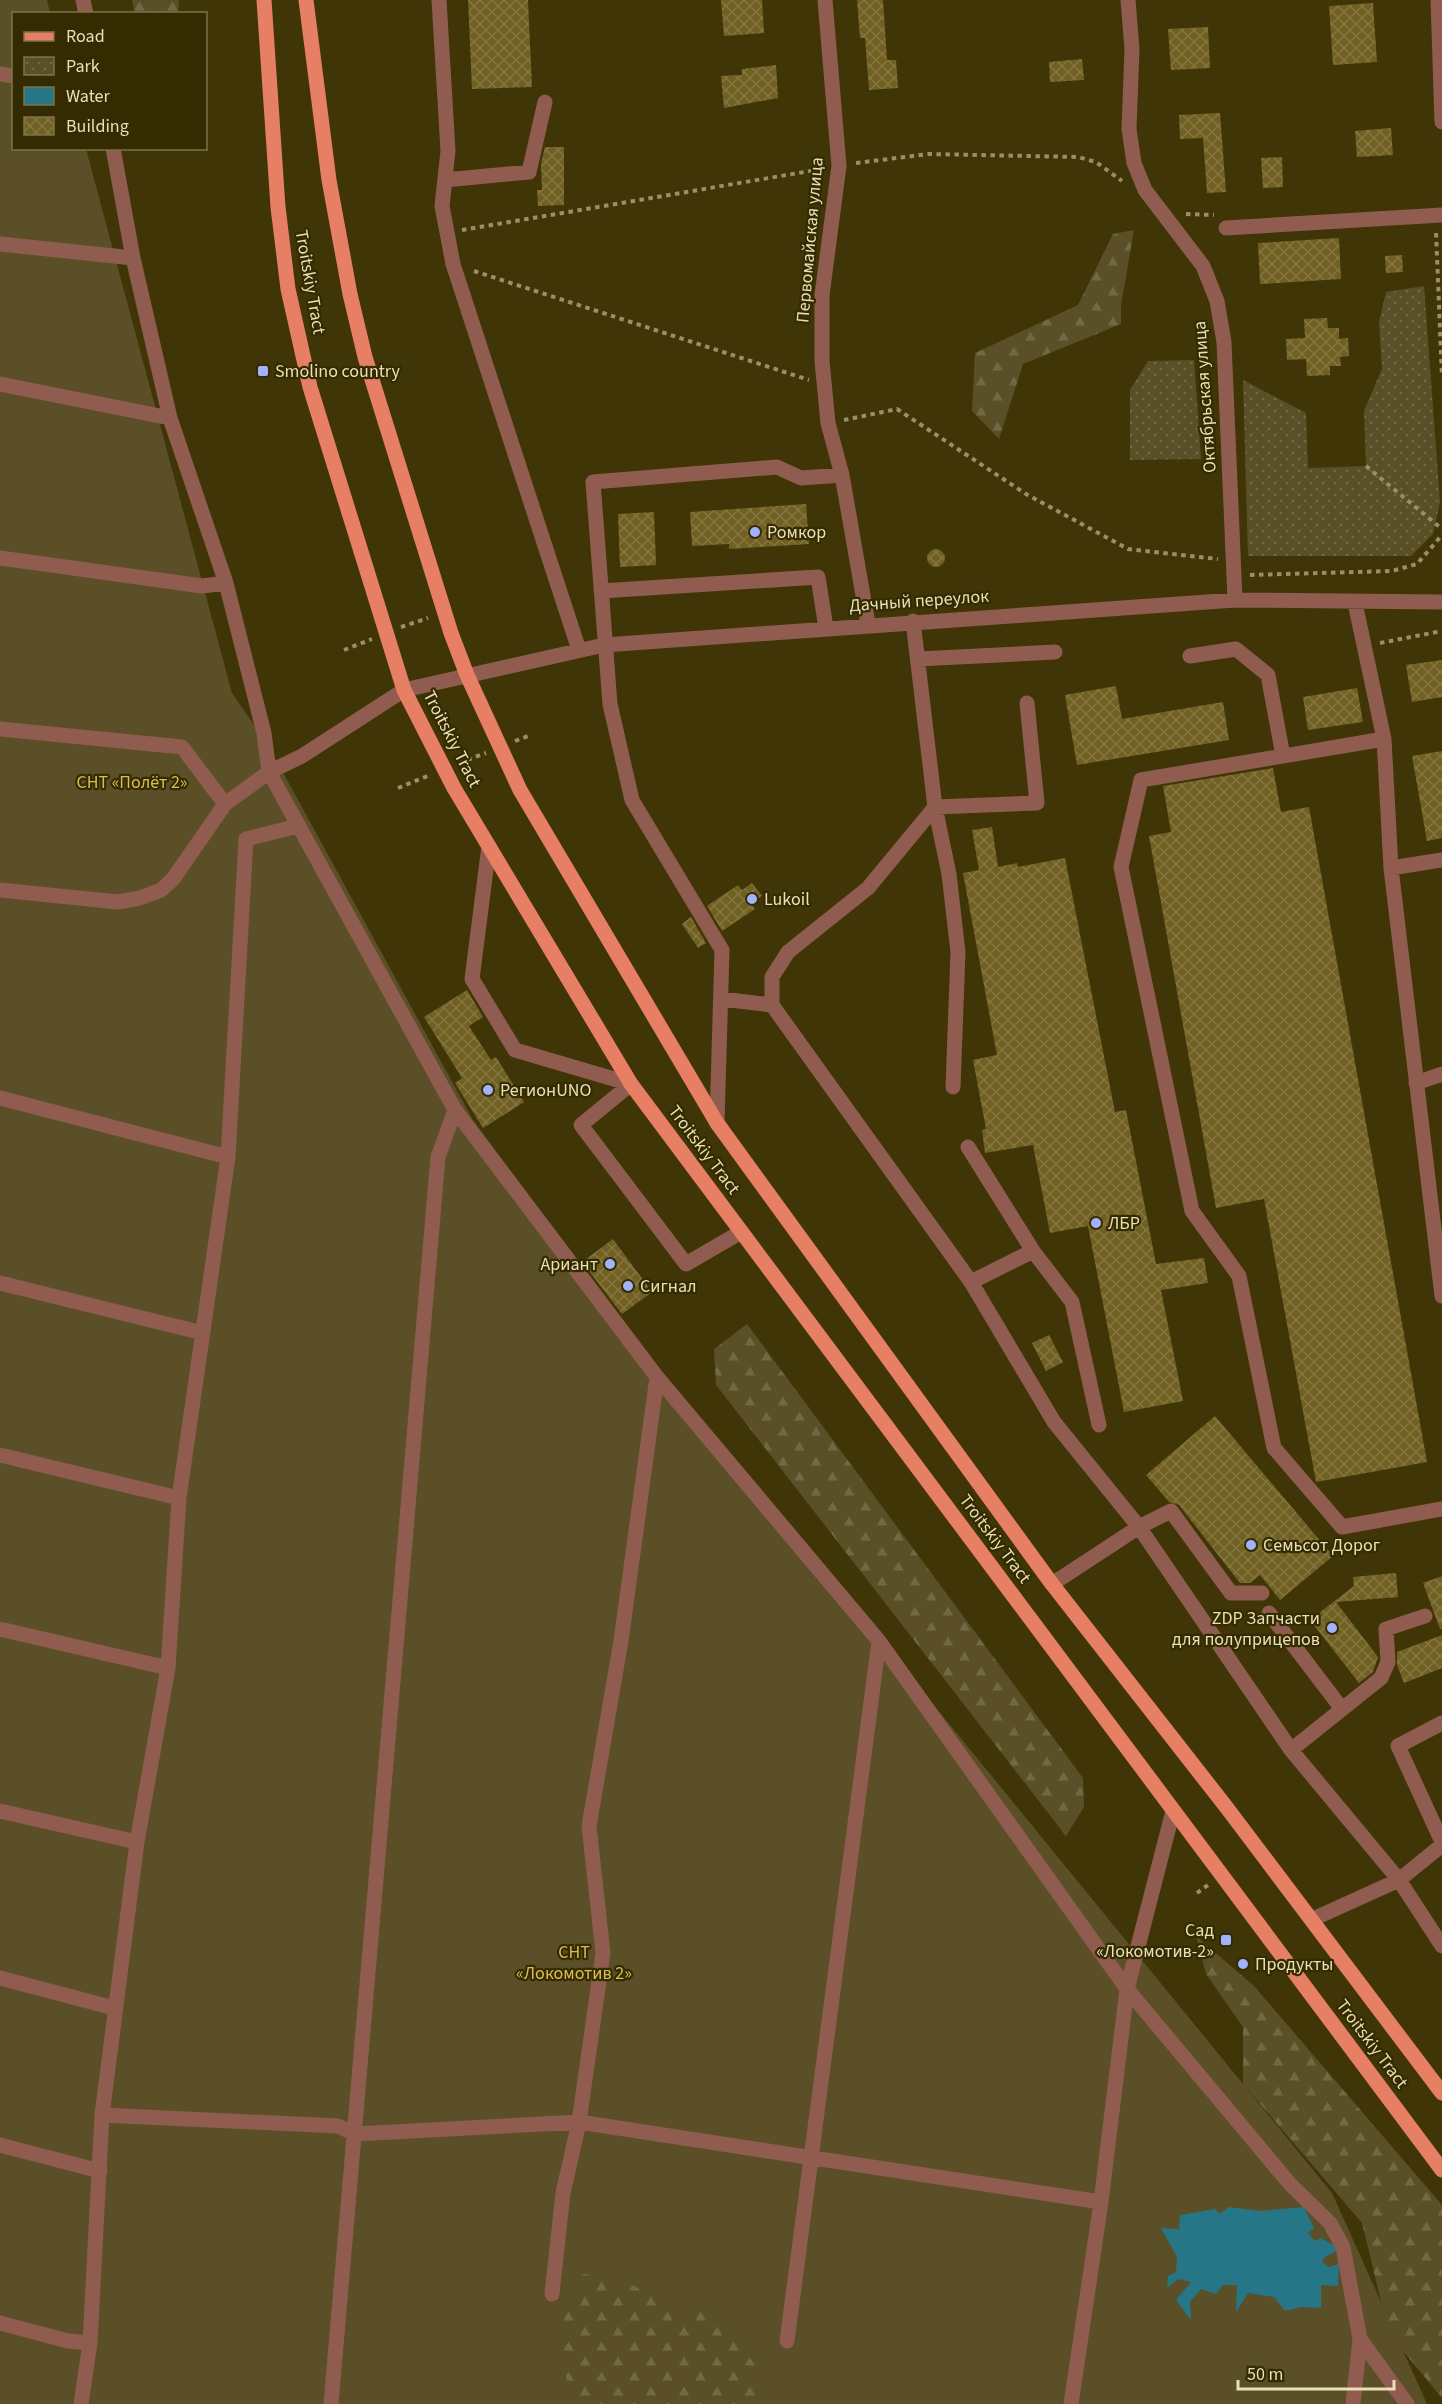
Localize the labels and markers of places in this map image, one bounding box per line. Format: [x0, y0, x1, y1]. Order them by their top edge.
place label: Smolino country [275, 359, 401, 384]
marker: Smolino country [256, 364, 270, 378]
place label: Ромкор [767, 520, 826, 545]
marker: Ромкор [748, 525, 762, 539]
place label: Lukoil [764, 887, 810, 912]
marker: Lukoil [745, 892, 759, 906]
place label: РегионUNO [500, 1078, 591, 1103]
marker: РегионUNO [481, 1083, 495, 1097]
place label: ЛБР [1108, 1211, 1140, 1236]
marker: ЛБР [1089, 1216, 1103, 1230]
place label: Ариант [541, 1252, 598, 1277]
marker: Ариант [603, 1257, 617, 1271]
place label: Сигнал [640, 1274, 697, 1299]
marker: Сигнал [621, 1279, 635, 1293]
place label: Семьсот Дорог [1263, 1533, 1380, 1558]
marker: Семьсот Дорог [1244, 1538, 1258, 1552]
place label: ZDP Запчасти для полуприцепов [1172, 1606, 1320, 1652]
marker: ZDP Запчасти для полуприцепов [1325, 1621, 1339, 1635]
place label: Сад «Локомотив-2» [1096, 1918, 1214, 1964]
marker: Сад «Локомотив-2» [1219, 1933, 1233, 1947]
place label: Продукты [1255, 1952, 1333, 1977]
marker: Продукты [1236, 1957, 1250, 1971]

